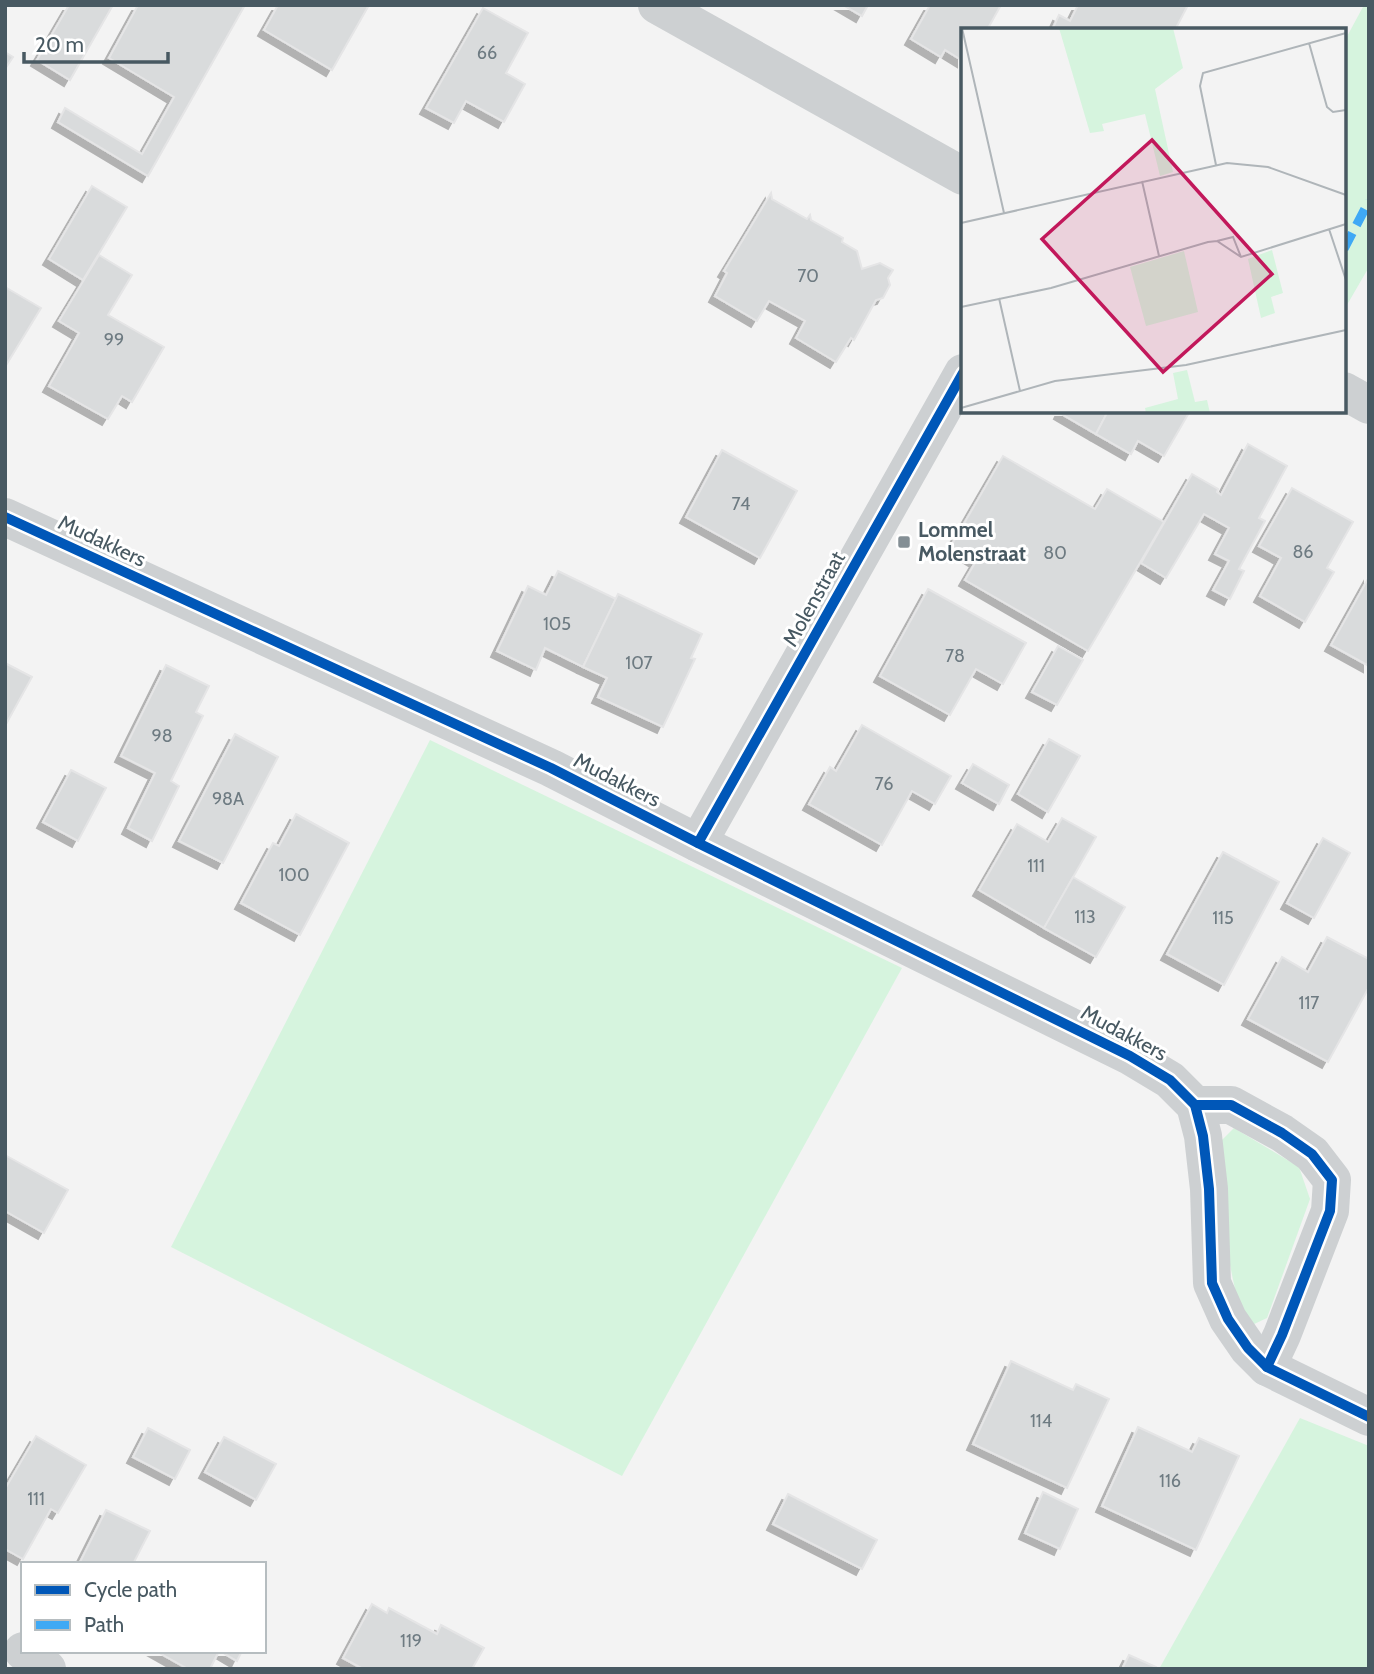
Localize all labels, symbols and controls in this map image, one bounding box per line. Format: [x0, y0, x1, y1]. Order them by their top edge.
scale bar [24, 21, 168, 65]
inset map [961, 28, 1346, 413]
text: 20 m [35, 32, 84, 57]
house number: 66 [477, 42, 497, 64]
house number: 70 [797, 265, 819, 287]
house number: 99 [104, 329, 124, 351]
house number: 74 [732, 493, 750, 515]
street label: Mudakkers [54, 509, 150, 572]
place label: Lommel Molenstraat [918, 517, 1026, 566]
marker: Lommel Molenstraat [896, 534, 912, 550]
house number: 86 [1292, 541, 1314, 563]
house number: 80 [1043, 542, 1067, 564]
street label: Molenstraat [777, 547, 850, 651]
house number: 105 [543, 613, 571, 635]
house number: 78 [945, 645, 965, 667]
house number: 107 [625, 652, 653, 674]
house number: 98 [151, 725, 173, 747]
street label: Mudakkers [570, 747, 665, 812]
house number: 76 [875, 773, 893, 795]
house number: 98A [212, 788, 244, 810]
house number: 111 [1027, 855, 1045, 877]
house number: 100 [279, 864, 310, 886]
house number: 113 [1074, 906, 1096, 928]
house number: 115 [1212, 907, 1234, 929]
house number: 117 [1299, 992, 1319, 1014]
street label: Mudakkers [1077, 999, 1172, 1066]
house number: 114 [1030, 1410, 1052, 1432]
house number: 116 [1159, 1470, 1181, 1492]
house number: 111 [27, 1488, 45, 1510]
legend [21, 1562, 266, 1653]
text: Cycle path [84, 1577, 177, 1602]
text: Path [84, 1612, 124, 1637]
house number: 119 [400, 1630, 422, 1652]

